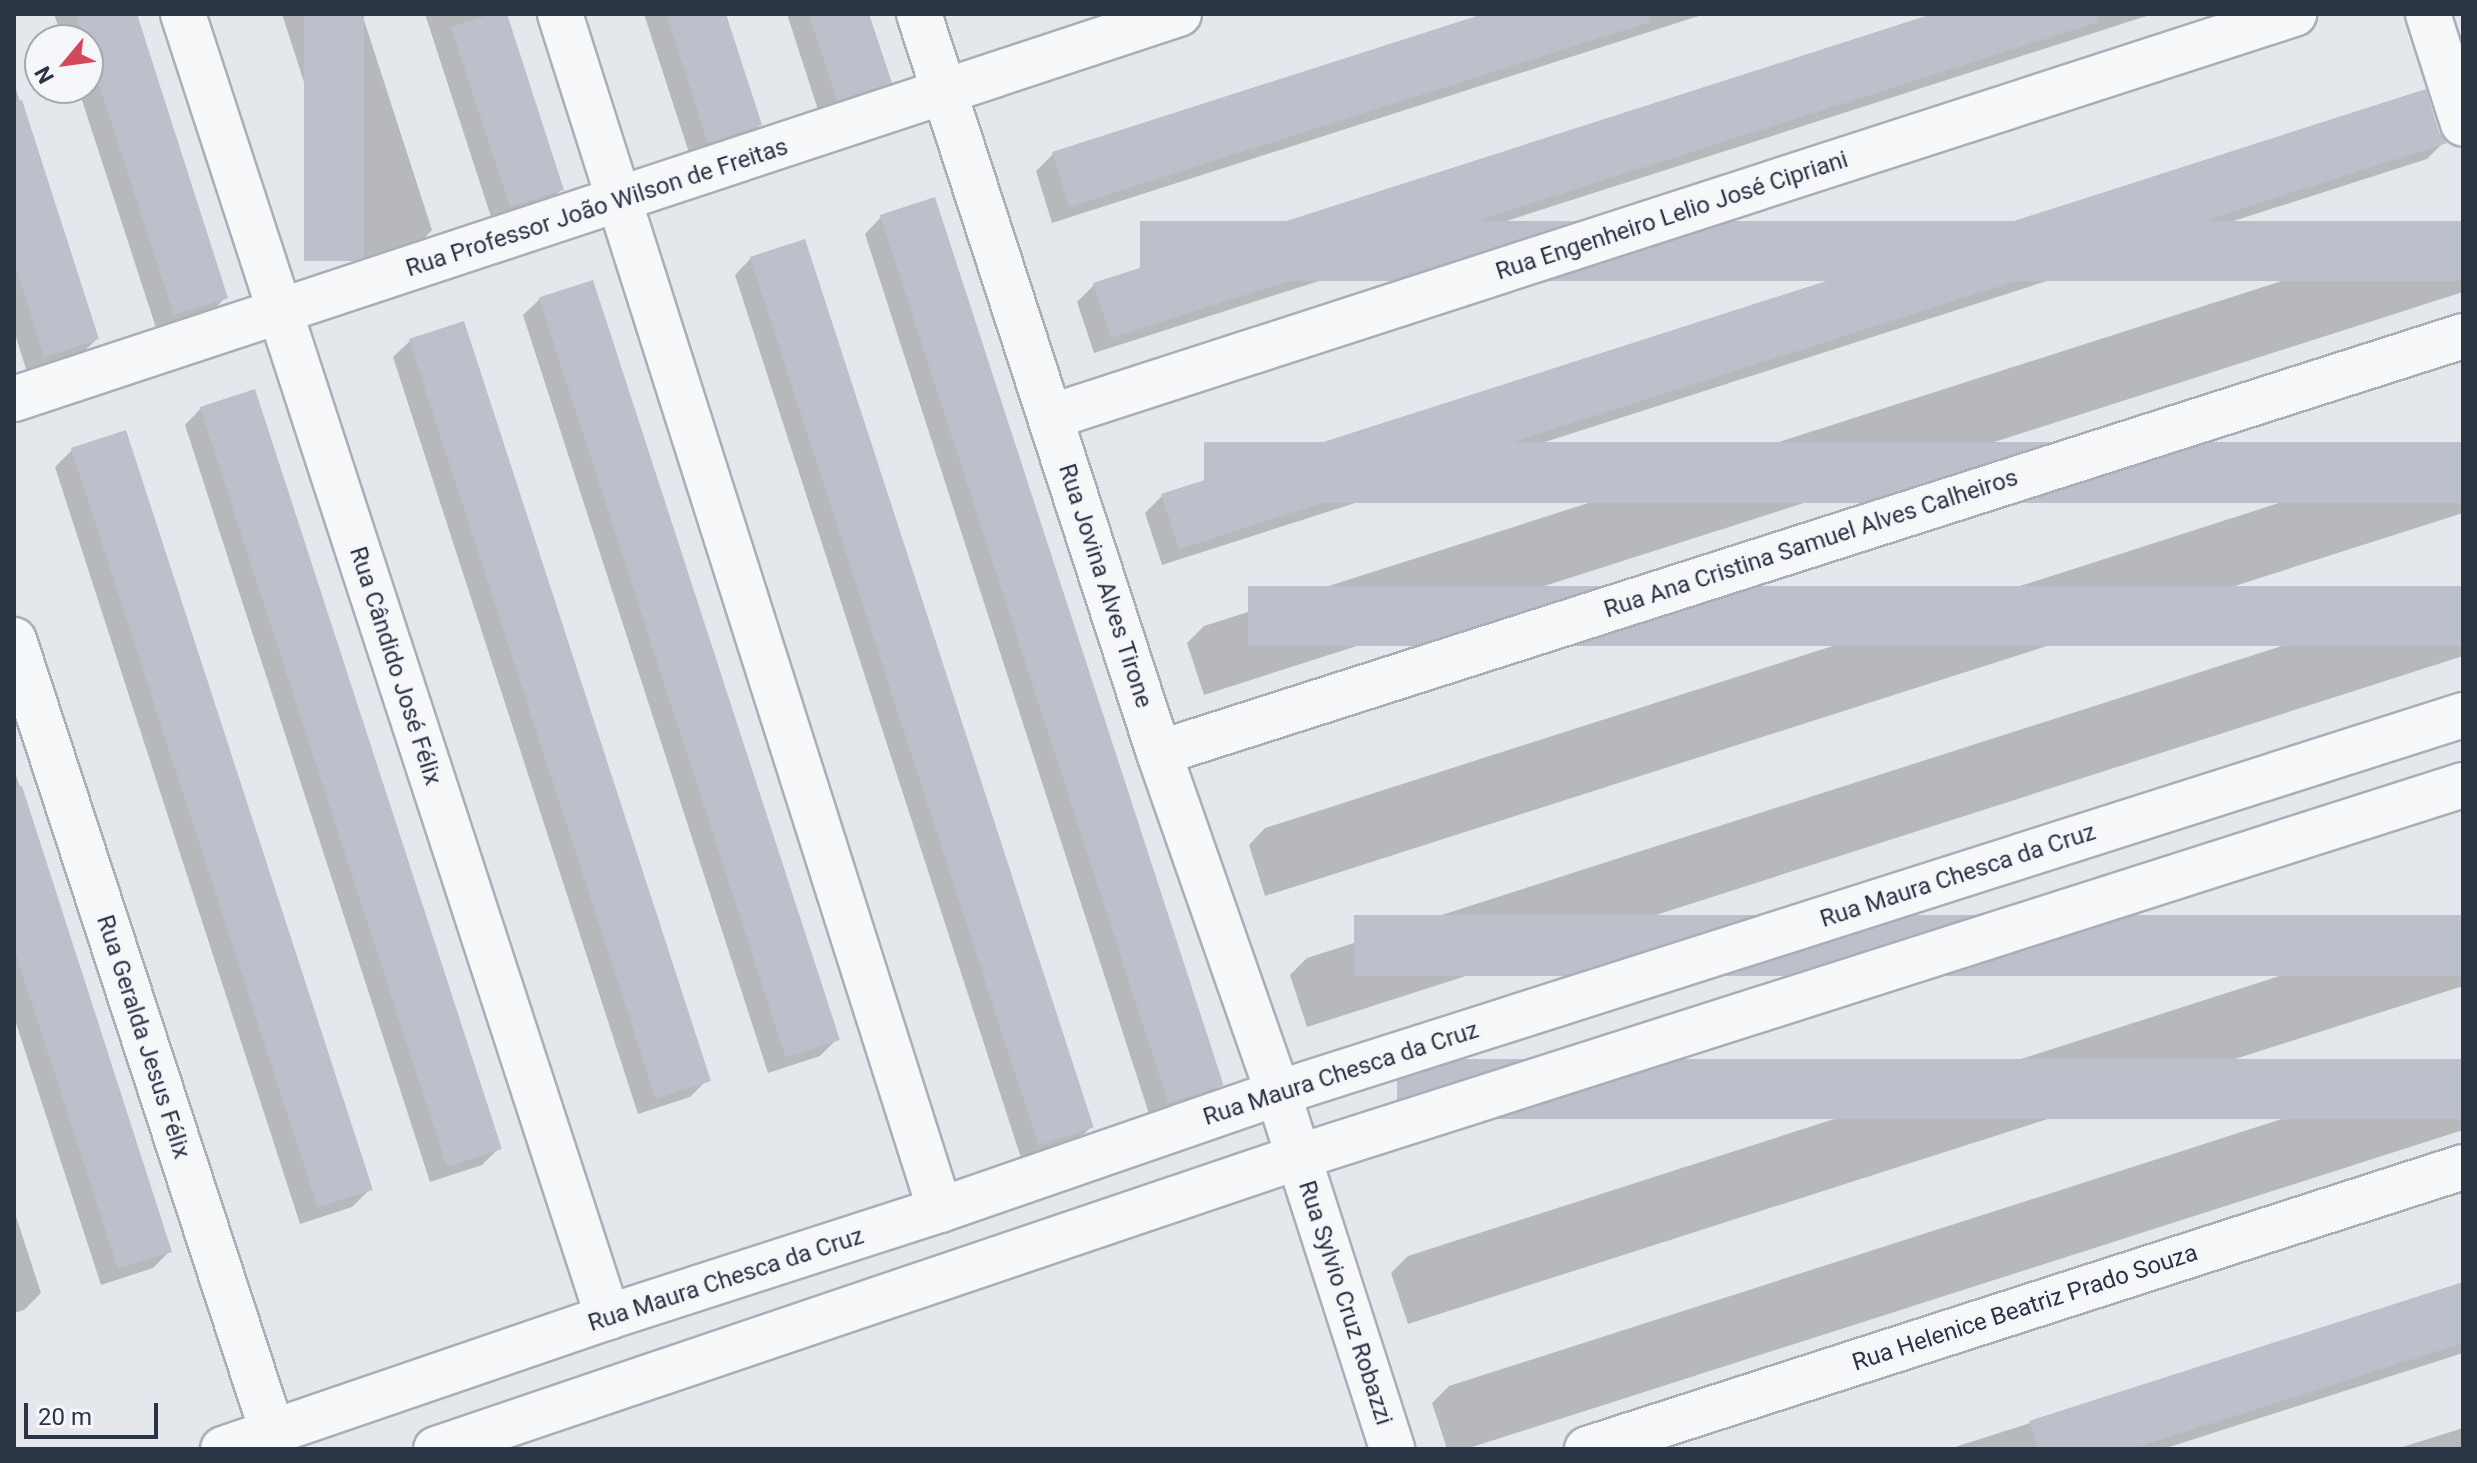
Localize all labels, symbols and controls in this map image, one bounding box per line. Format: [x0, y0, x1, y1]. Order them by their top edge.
north arrow [24, 24, 104, 104]
text: N [30, 62, 59, 88]
street label: Rua Professor João Wilson de Freitas [402, 133, 792, 283]
street label: Rua Engenheiro Lelio José Cipriani [1492, 145, 1852, 287]
street label: Rua Jovina Alves Tirone [1052, 460, 1158, 712]
street label: Rua Ana Cristina Samuel Alves Calheiros [1601, 463, 2021, 625]
street label: Rua Cândido José Félix [343, 543, 447, 789]
street label: Rua Maura Chesca da Cruz [1817, 818, 2099, 934]
street label: Rua Geralda Jesus Félix [90, 912, 196, 1162]
street label: Rua Maura Chesca da Cruz [1200, 1016, 1482, 1132]
street label: Rua Sylvio Cruz Robazzi [1292, 1177, 1398, 1429]
street label: Rua Maura Chesca da Cruz [585, 1222, 867, 1338]
street label: Rua Helenice Beatriz Prado Souza [1849, 1238, 2201, 1378]
scale bar [28, 1387, 162, 1437]
text: 20 m [38, 1403, 92, 1431]

